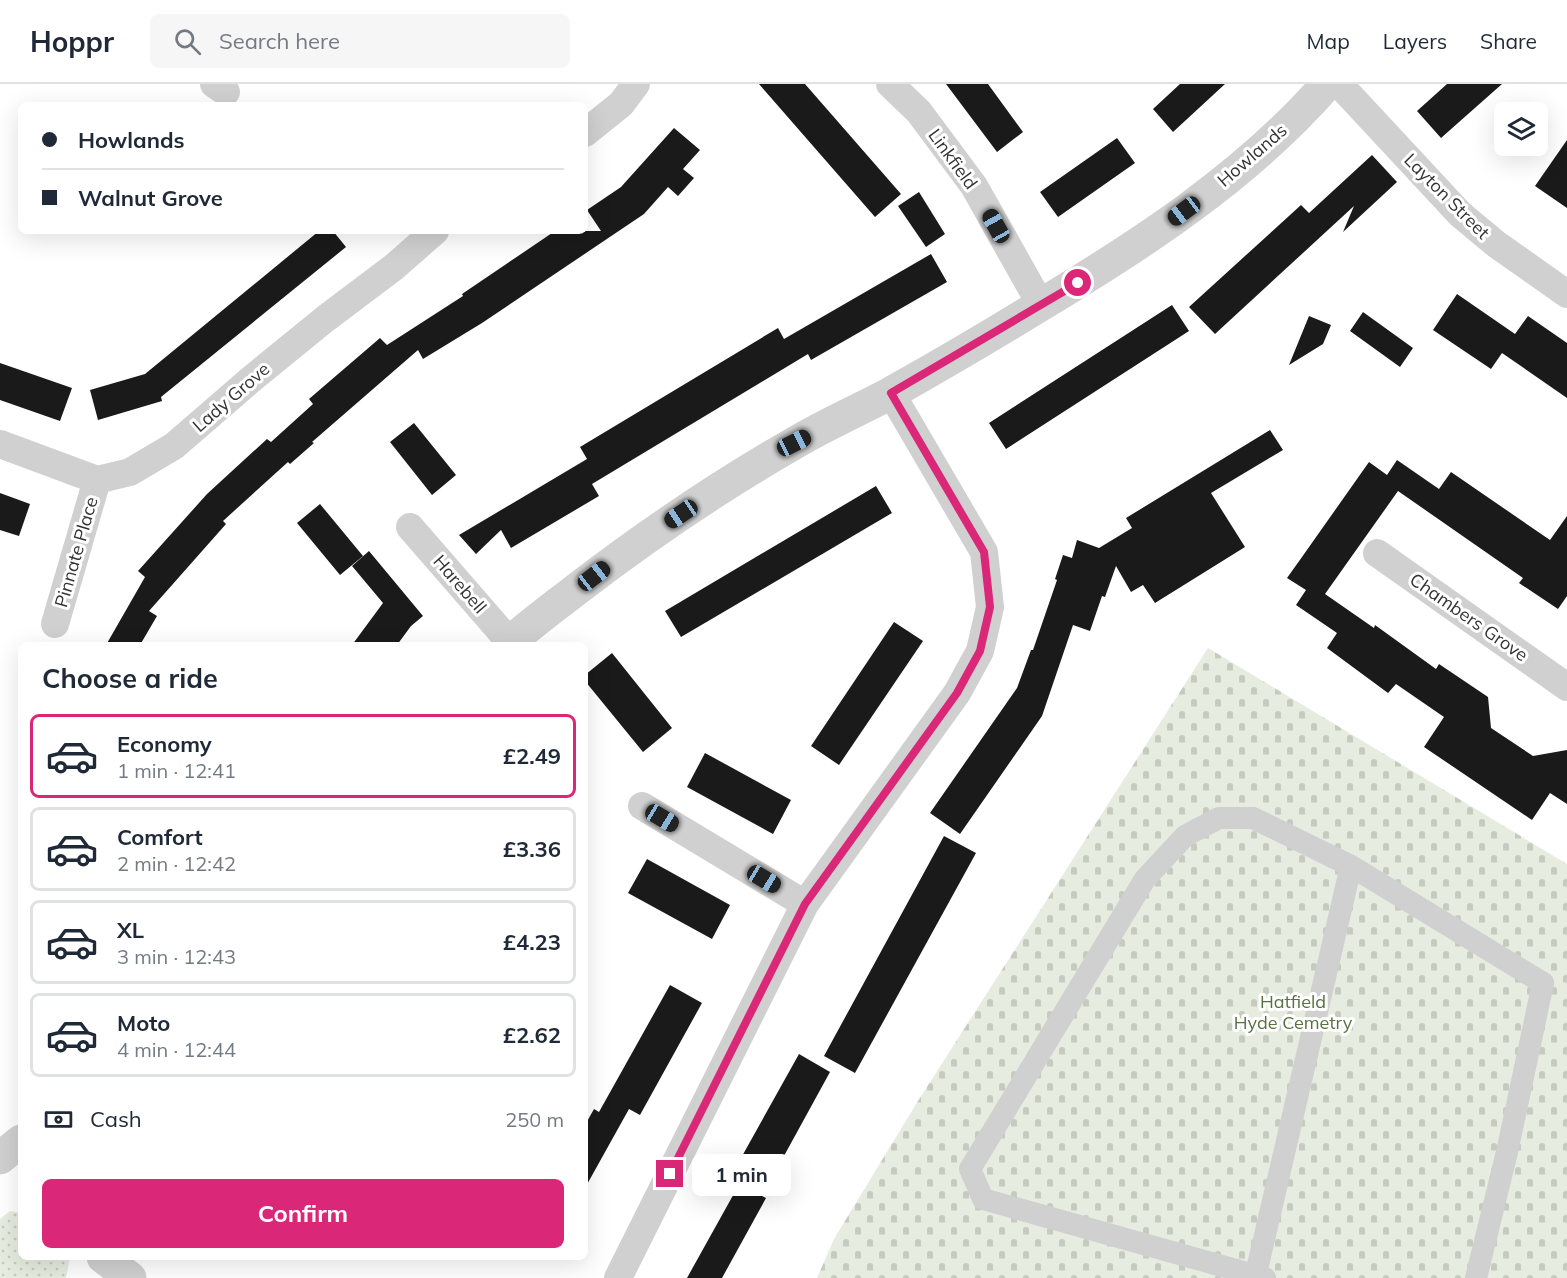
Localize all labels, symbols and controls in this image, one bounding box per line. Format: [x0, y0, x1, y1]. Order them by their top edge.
search box [150, 14, 570, 68]
text: Hoppr [30, 24, 114, 59]
icon: search [171, 25, 204, 58]
text: Search here [219, 27, 340, 55]
text: Map [1307, 28, 1350, 54]
text: Layers [1383, 28, 1447, 54]
text: Share [1480, 28, 1537, 54]
map controls [1494, 102, 1548, 156]
button: layers [1494, 102, 1548, 156]
street label: Howlands [1212, 118, 1292, 192]
street label: Linkfield [923, 124, 983, 194]
text: Howlands [78, 126, 185, 154]
street label: Layton Street [1399, 148, 1495, 244]
text: Walnut Grove [78, 184, 223, 212]
car [1164, 193, 1204, 229]
car [979, 206, 1013, 246]
route start [1064, 269, 1091, 296]
street label: Lady Grove [188, 357, 274, 437]
car [774, 427, 814, 459]
street label: Pinnate Place [49, 494, 103, 610]
car [661, 496, 701, 532]
street label: Harebell [428, 550, 492, 618]
car [574, 558, 614, 594]
street label: Chambers Grove [1405, 568, 1533, 666]
text: Choose a ride [42, 661, 218, 695]
icon: car [45, 729, 99, 783]
text: Economy [117, 730, 212, 758]
text: £2.49 [503, 742, 561, 770]
text: 1 min · 12:41 [117, 758, 236, 783]
car [642, 801, 682, 835]
icon: car [45, 822, 99, 876]
text: Comfort [117, 823, 203, 851]
text: £3.36 [503, 835, 561, 863]
text: 2 min · 12:42 [117, 851, 236, 876]
car [744, 862, 784, 896]
icon: car [45, 915, 99, 969]
text: XL [117, 916, 144, 944]
text: £4.23 [503, 928, 561, 956]
text: 3 min · 12:43 [117, 944, 236, 969]
park label: Hatfield Hyde Cemetry [1234, 990, 1353, 1034]
icon: car [45, 1008, 99, 1062]
text: Moto [117, 1009, 170, 1037]
text: £2.62 [503, 1021, 561, 1049]
text: 4 min · 12:44 [117, 1037, 236, 1062]
icon: cash [42, 1103, 75, 1136]
text: Cash [90, 1105, 142, 1133]
text: 250 m [505, 1107, 564, 1132]
callout: 1 min [691, 1153, 790, 1195]
route end [656, 1160, 683, 1187]
text: 1 min [715, 1162, 768, 1187]
button: Confirm [42, 1179, 564, 1248]

